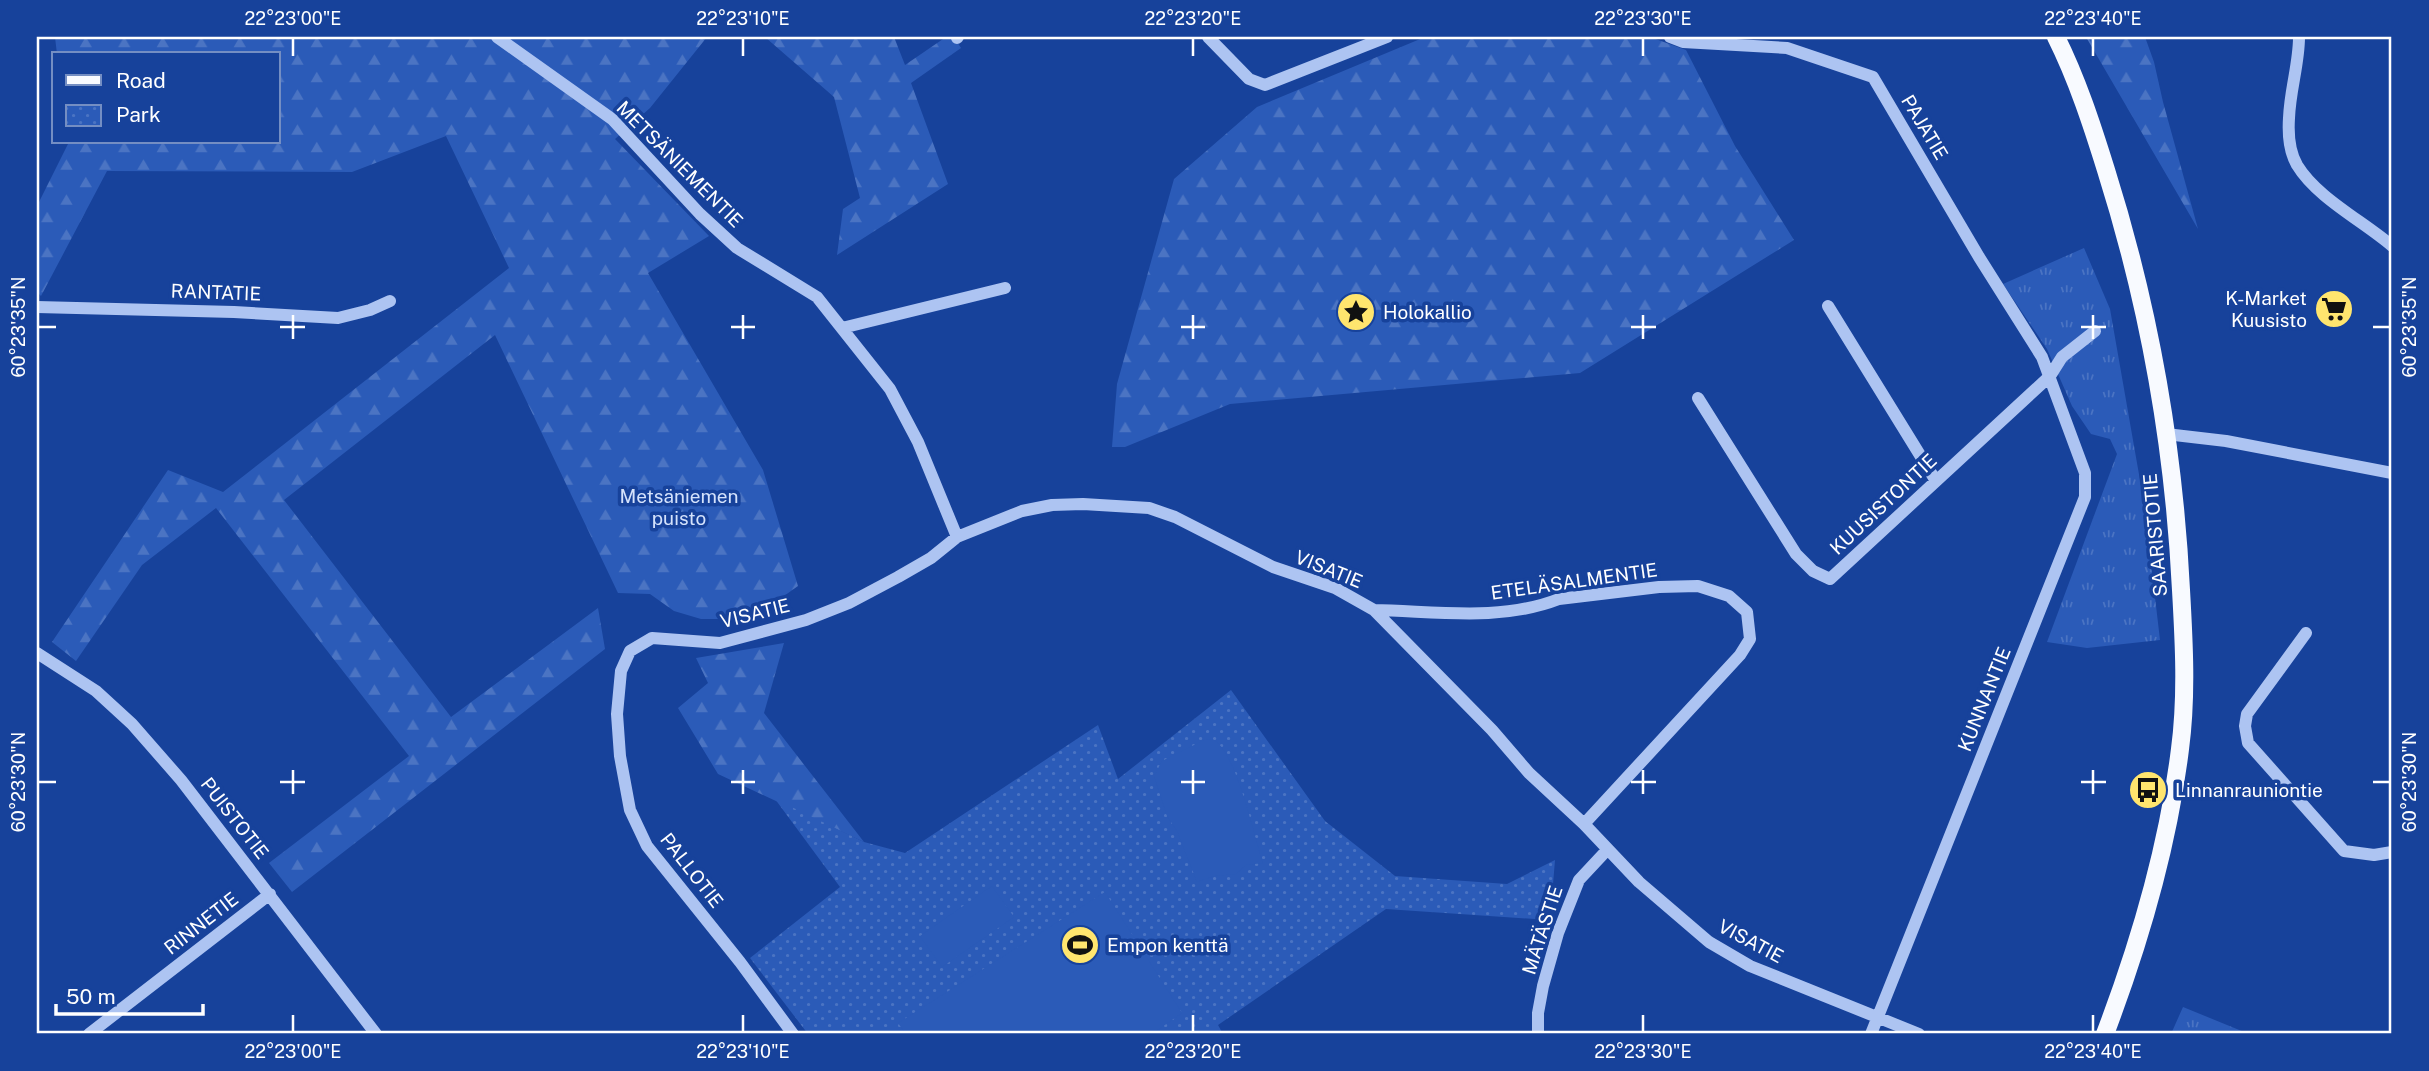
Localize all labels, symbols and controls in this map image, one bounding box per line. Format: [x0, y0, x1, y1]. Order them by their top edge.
text: 22°23'00"E [244, 8, 342, 29]
text: 22°23'10"E [696, 8, 790, 29]
text: 22°23'20"E [1145, 8, 1241, 29]
text: 22°23'30"E [1594, 8, 1692, 29]
text: 22°23'40"E [2044, 8, 2142, 29]
legend [52, 52, 280, 144]
text: Road [116, 68, 166, 93]
street label: PAJATIE [1897, 91, 1953, 163]
street label: METSÄNIEMENTIE [612, 96, 748, 232]
text: Park [116, 102, 161, 127]
text: 60°23'35"N [8, 276, 29, 378]
text: 60°23'35"N [2399, 276, 2420, 378]
street label: RANTATIE [170, 279, 262, 305]
place label: K-Market Kuusisto [2225, 287, 2307, 331]
supermarket icon: K-Market Kuusisto [2313, 288, 2355, 330]
place icon: Holokallio [1335, 291, 1377, 333]
place label: Holokallio [1383, 301, 1472, 323]
street label: KUUSISTONTIE [1825, 449, 1941, 559]
street label: SAARISTOTIE [2139, 472, 2171, 598]
park label: Metsäniemen puisto [619, 485, 739, 529]
street label: VISATIE [1292, 546, 1366, 592]
street label: ETELÄSALMENTIE [1489, 558, 1659, 604]
street label: VISATIE [718, 594, 792, 632]
street label: KUNNANTIE [1953, 643, 2015, 755]
text: 60°23'30"N [8, 732, 29, 832]
text: 60°23'30"N [2399, 732, 2420, 832]
bus stop icon: Linnanrauniontie [2127, 769, 2169, 811]
street label: PUISTOTIE [196, 773, 274, 863]
place label: Linnanrauniontie [2175, 779, 2323, 801]
street label: PALLOTIE [656, 828, 728, 912]
street label: MÄTÄSTIE [1517, 883, 1567, 977]
street label: RINNETIE [160, 887, 242, 959]
street label: VISATIE [1715, 915, 1787, 967]
sports icon: Empon kenttä [1059, 924, 1101, 966]
place label: Empon kenttä [1107, 934, 1228, 956]
scale bar [56, 973, 203, 1017]
text: 50 m [66, 984, 116, 1009]
text: 22°23'00"E [244, 1041, 342, 1062]
text: 22°23'10"E [696, 1041, 790, 1062]
text: 22°23'20"E [1145, 1041, 1241, 1062]
text: 22°23'30"E [1594, 1041, 1692, 1062]
text: 22°23'40"E [2044, 1041, 2142, 1062]

